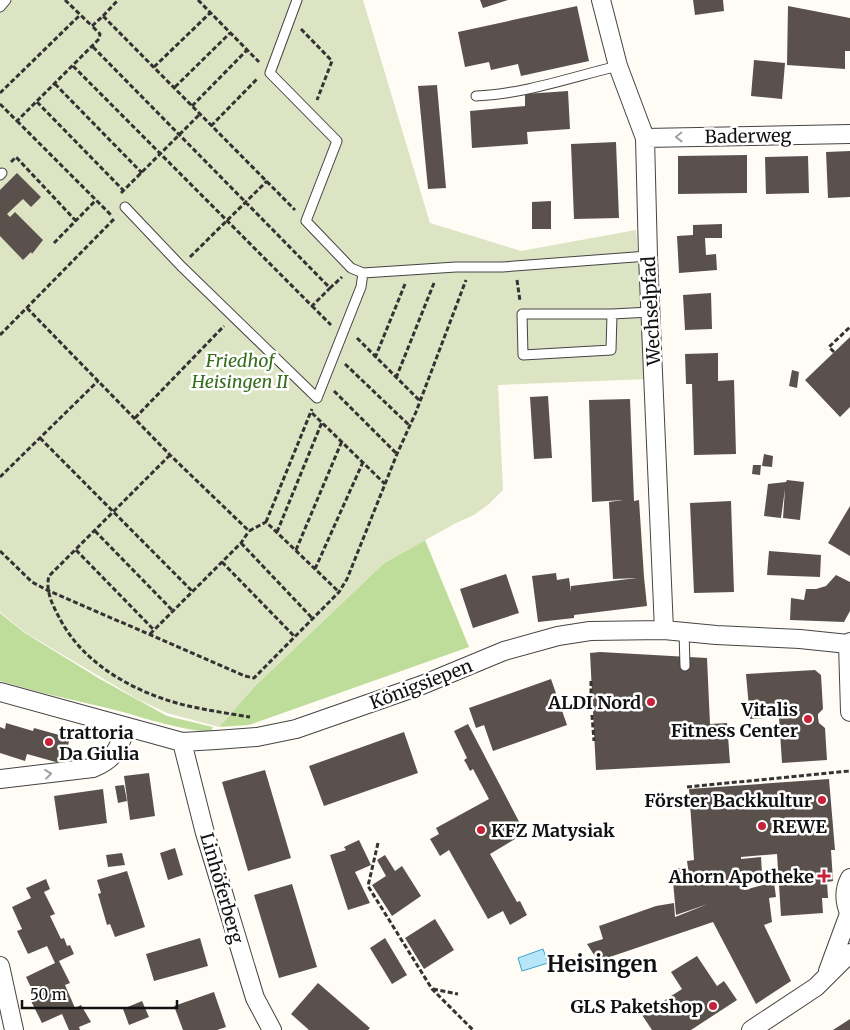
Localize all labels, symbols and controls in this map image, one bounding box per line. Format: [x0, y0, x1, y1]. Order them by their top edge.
street label: Baderweg [704, 124, 792, 148]
one-way arrow [675, 132, 682, 142]
street label: Wechselpfad [637, 256, 665, 367]
park label: Friedhof Heisingen II [191, 349, 289, 393]
street label: Königsiepen [366, 654, 476, 714]
place label: ALDI Nord [547, 691, 641, 714]
marker: ALDI Nord [645, 696, 657, 708]
place label: Vitalis Fitness Center [671, 698, 798, 742]
marker: Vitalis Fitness Center [802, 713, 814, 725]
place label: trattoria Da Giulia [59, 721, 139, 765]
marker: trattoria Da Giulia [43, 736, 55, 748]
one-way arrow [45, 769, 53, 780]
place label: Förster Backkultur [644, 789, 812, 812]
marker: Förster Backkultur [816, 794, 828, 806]
place label: REWE [772, 815, 827, 838]
place label: KFZ Matysiak [491, 819, 615, 842]
marker: REWE [756, 820, 768, 832]
marker: KFZ Matysiak [475, 824, 487, 836]
street label: Linhöferberg [195, 830, 249, 946]
place label: Ahorn Apotheke [668, 865, 814, 888]
marker: Ahorn Apotheke [818, 870, 830, 882]
district label: Heisingen [547, 950, 657, 978]
scale bar [22, 978, 178, 1010]
text: 50 m [30, 985, 67, 1004]
place label: GLS Paketshop [570, 995, 703, 1018]
marker: GLS Paketshop [707, 1000, 719, 1012]

